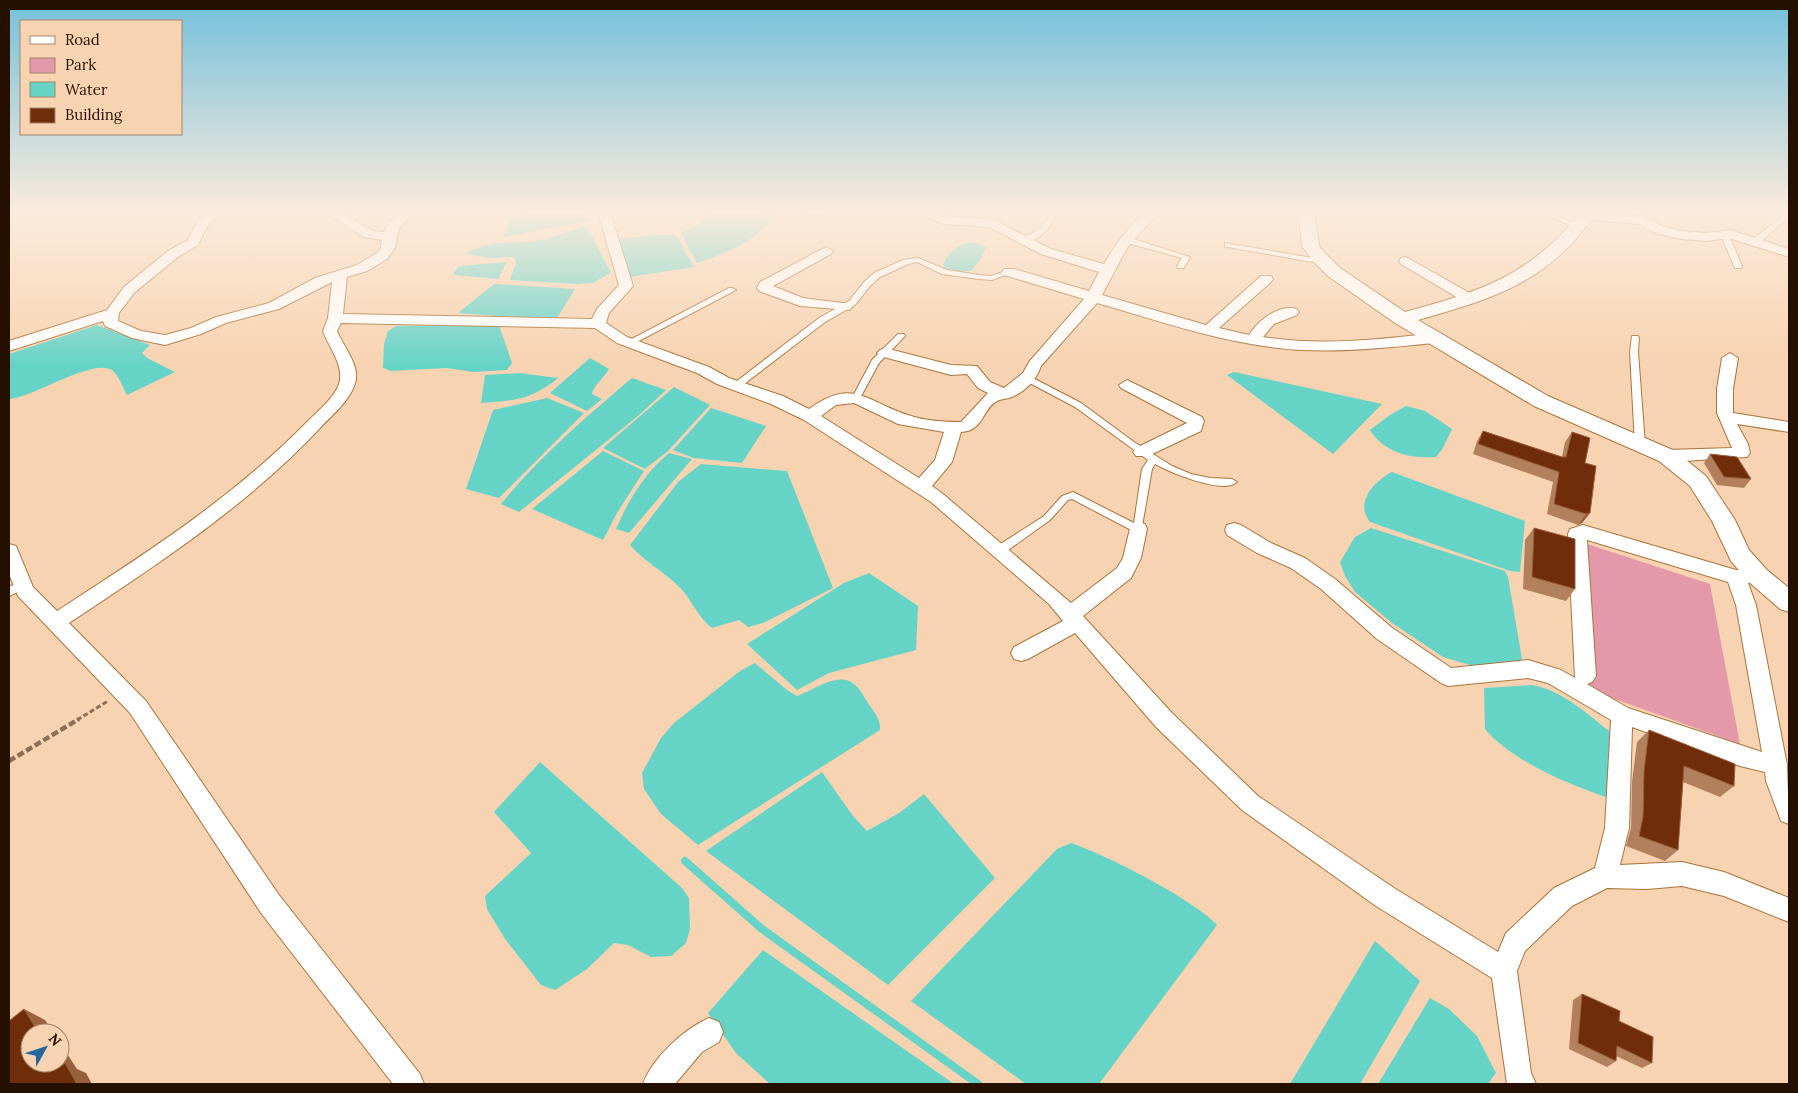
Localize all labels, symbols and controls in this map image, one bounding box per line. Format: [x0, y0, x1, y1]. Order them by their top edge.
legend [20, 20, 182, 135]
text: Road [65, 30, 100, 49]
text: Park [65, 55, 96, 74]
text: Water [65, 80, 108, 99]
text: Building [65, 105, 123, 124]
north arrow [20, 1023, 70, 1073]
text: N [45, 1030, 65, 1050]

